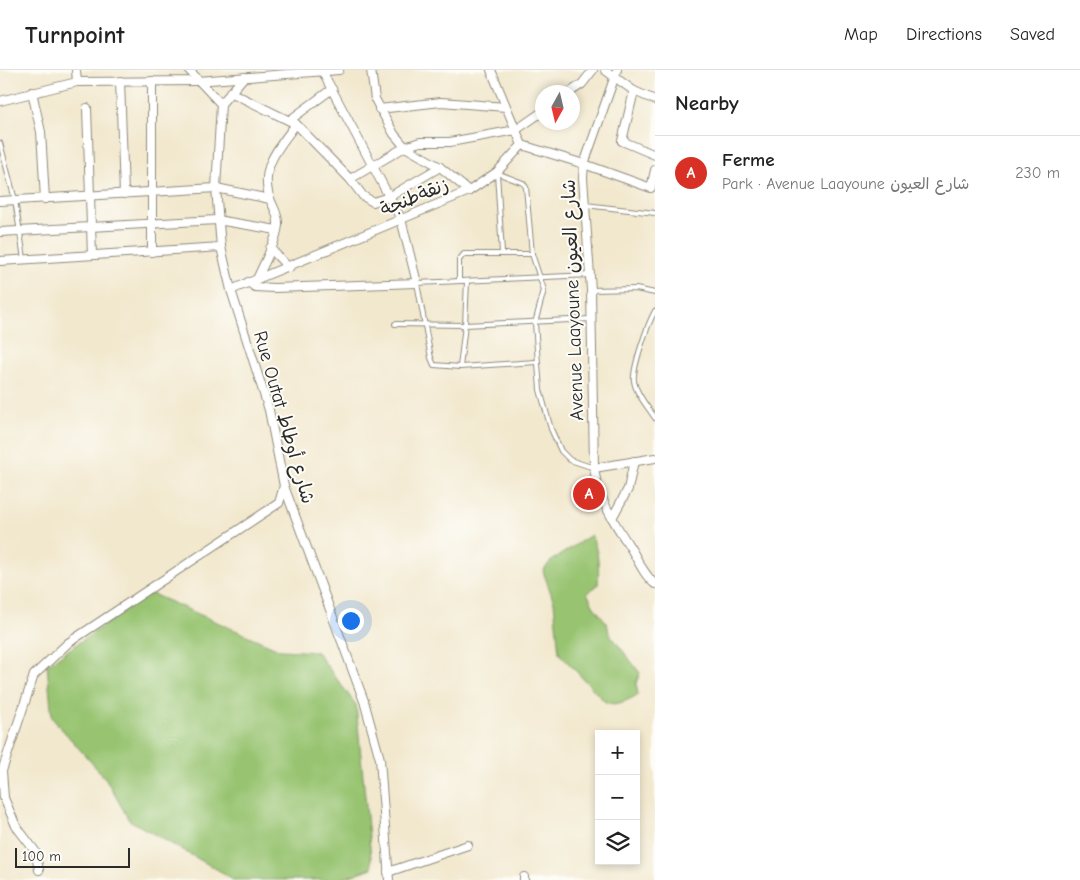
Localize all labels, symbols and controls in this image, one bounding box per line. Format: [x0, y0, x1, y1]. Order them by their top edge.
text: Turnpoint [25, 21, 124, 49]
text: Map [844, 24, 878, 45]
text: Directions [906, 24, 982, 45]
text: Saved [1010, 24, 1055, 45]
north arrow [535, 85, 580, 130]
text: Nearby [675, 91, 739, 115]
text: Ferme [722, 149, 774, 171]
text: A [687, 164, 695, 182]
text: 230 m [1015, 164, 1060, 182]
street label: زنقةطنجة [377, 173, 452, 221]
text: Park · Avenue Laayoune شارع العيون [722, 175, 969, 193]
street label: Avenue Laayoune شارع العيون [558, 179, 590, 421]
street label: Rue Outat شارع أوطاط [247, 328, 319, 507]
pin: A [573, 475, 605, 513]
your location [338, 608, 364, 634]
map controls [595, 730, 640, 865]
button: + [595, 730, 640, 775]
button: − [595, 775, 640, 820]
button: layers [595, 820, 640, 865]
scale bar [15, 845, 130, 868]
text: 100 m [22, 848, 61, 865]

